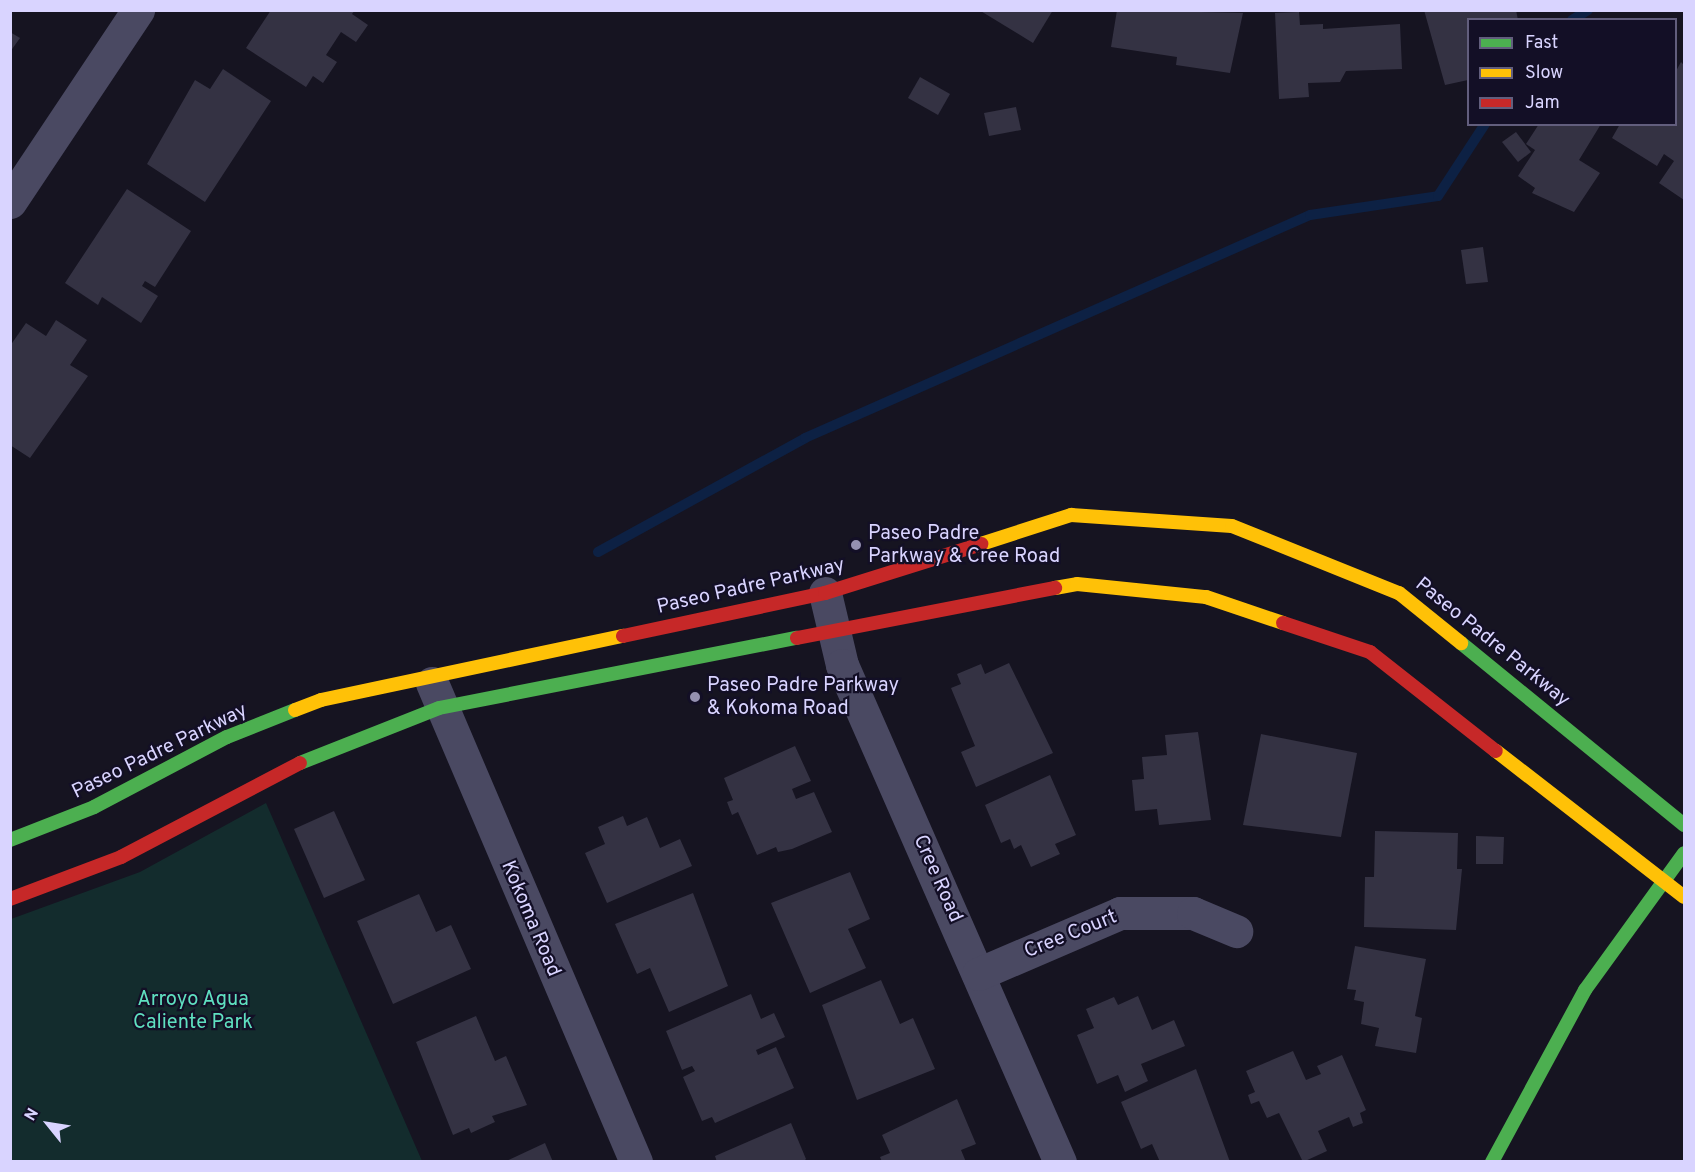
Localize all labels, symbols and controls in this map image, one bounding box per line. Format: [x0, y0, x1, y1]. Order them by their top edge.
legend [1467, 18, 1677, 126]
text: Fast [1525, 32, 1558, 55]
text: Slow [1525, 62, 1563, 85]
text: Jam [1525, 92, 1560, 115]
place label: Paseo Padre Parkway & Cree Road [868, 522, 1060, 569]
marker: Paseo Padre Parkway & Cree Road [849, 538, 863, 552]
street label: Paseo Padre Parkway [655, 554, 847, 620]
street label: Paseo Padre Parkway [1410, 573, 1574, 713]
place label: Paseo Padre Parkway & Kokoma Road [707, 674, 899, 721]
marker: Paseo Padre Parkway & Kokoma Road [688, 690, 702, 704]
street label: Paseo Padre Parkway [68, 699, 252, 805]
street label: Cree Road [907, 832, 967, 926]
street label: Kokoma Road [495, 857, 565, 981]
street label: Cree Court [1021, 906, 1121, 964]
park label: Arroyo Agua Caliente Park [133, 989, 253, 1036]
north arrow [18, 1094, 78, 1154]
text: N [21, 1105, 44, 1125]

